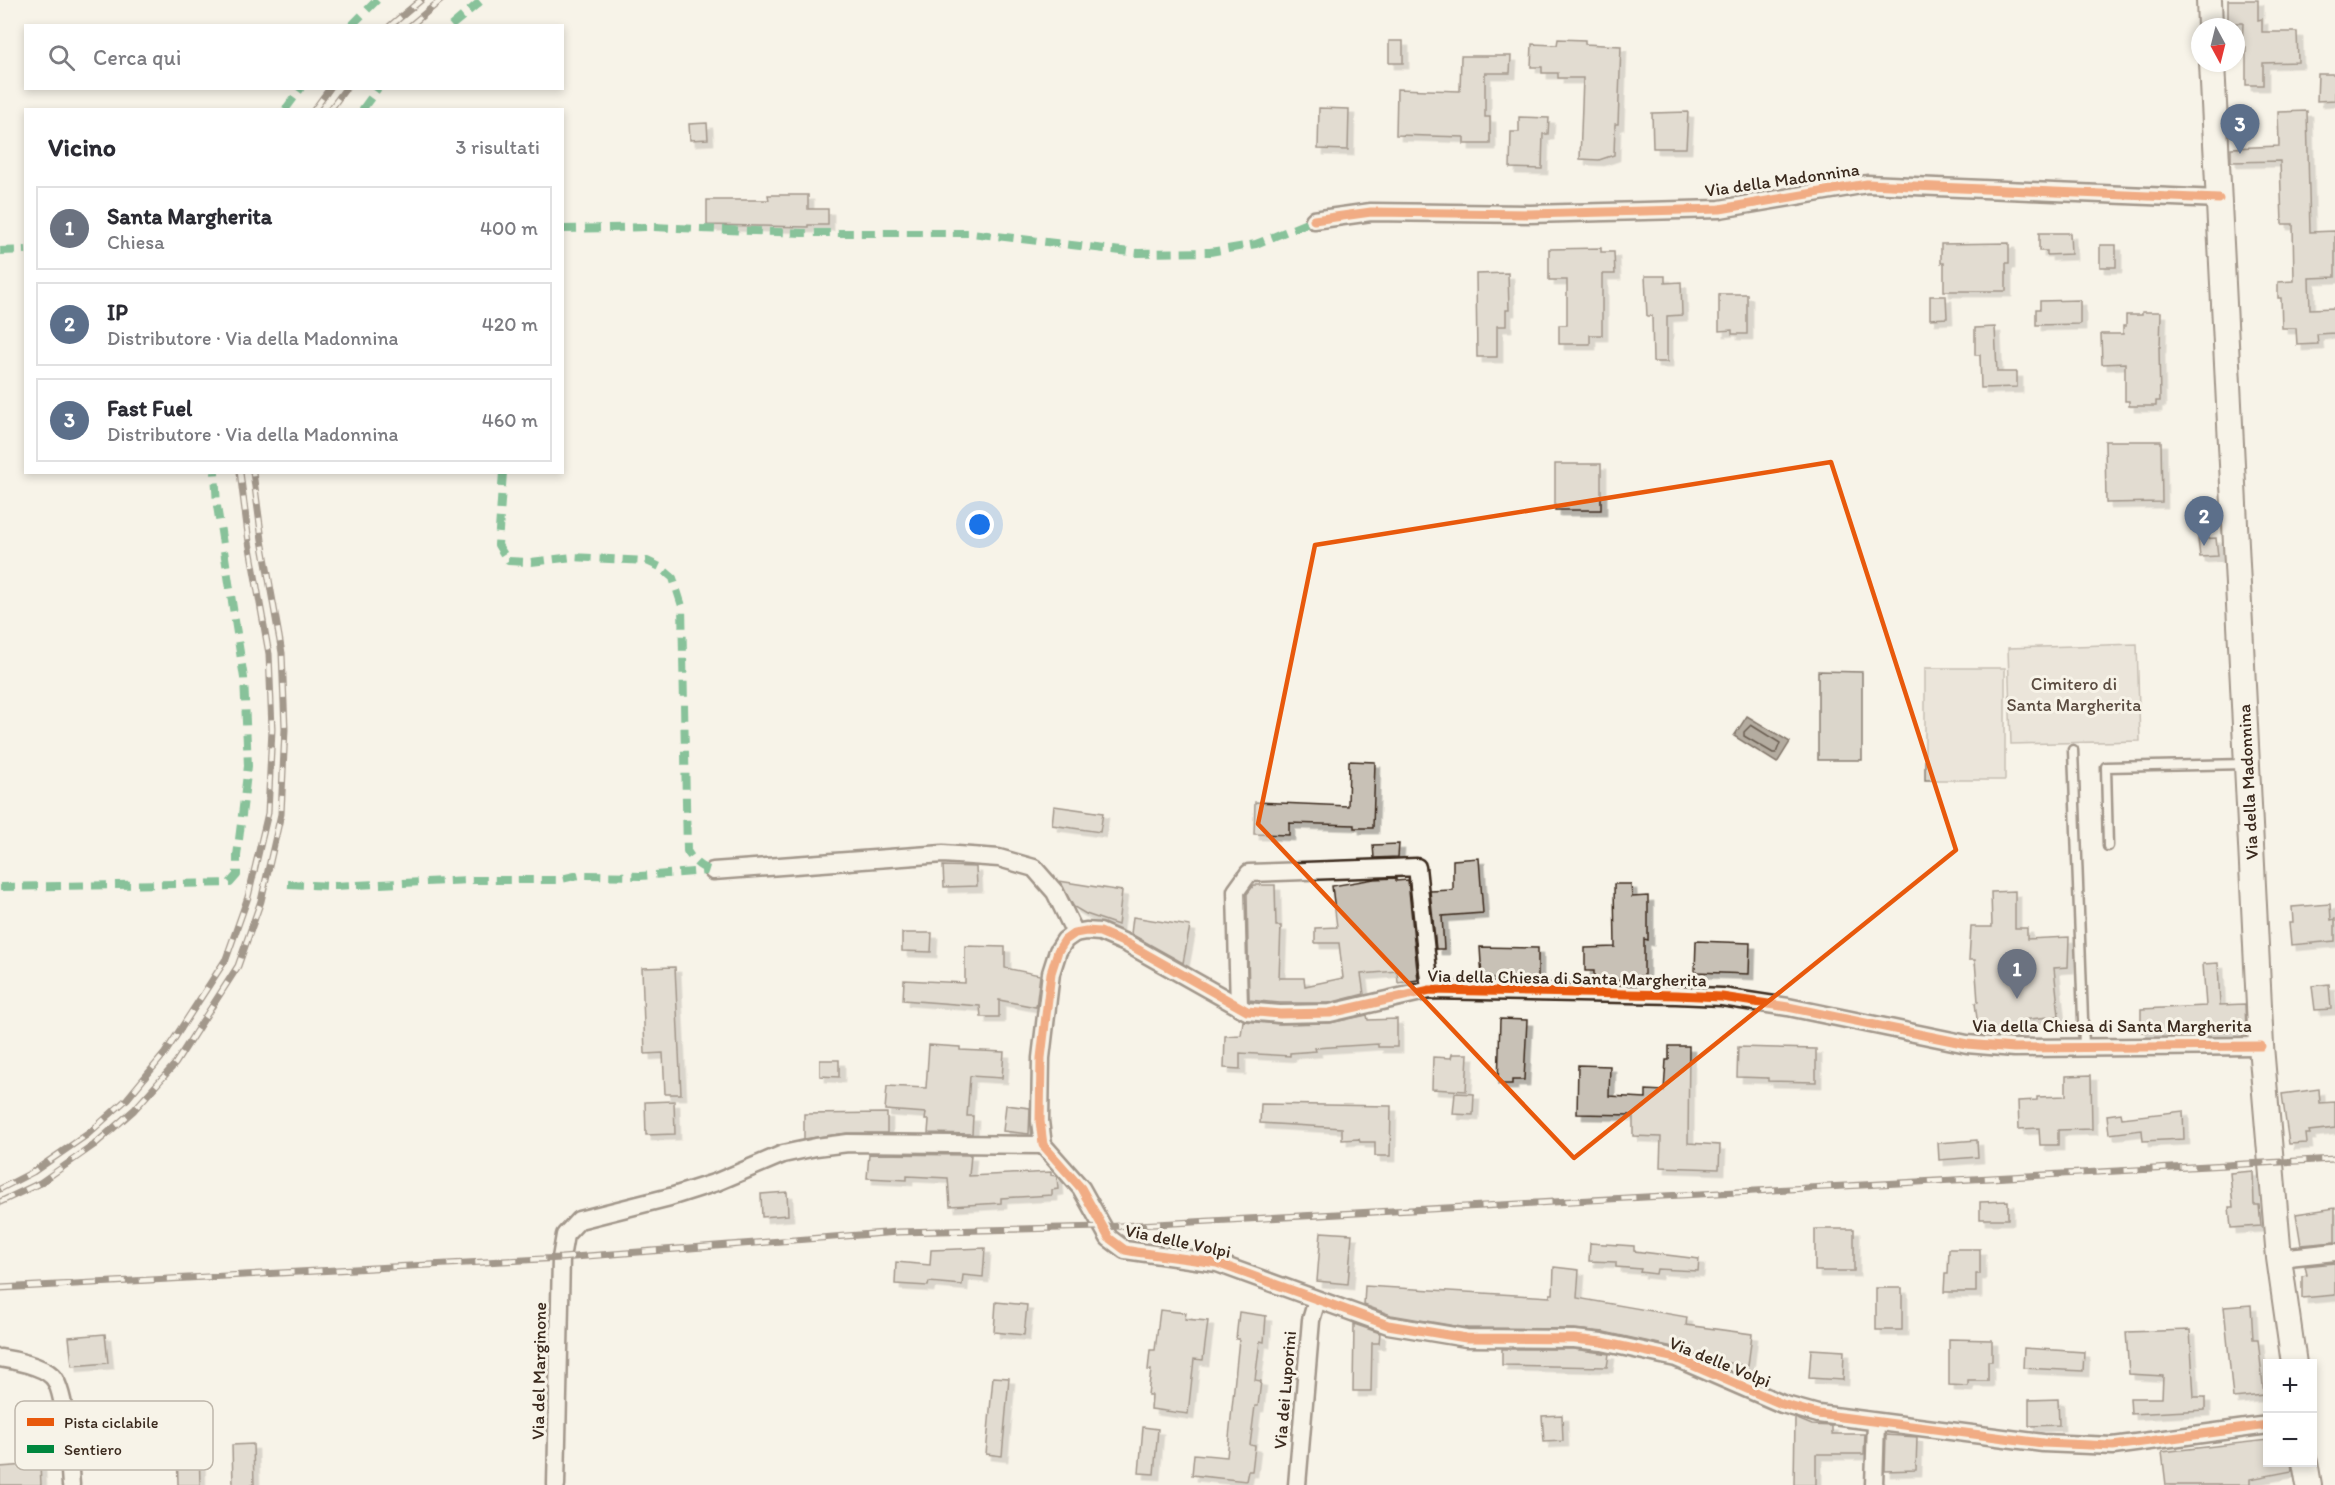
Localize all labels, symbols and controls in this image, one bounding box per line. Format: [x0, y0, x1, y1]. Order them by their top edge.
north arrow [2191, 18, 2245, 72]
search box [24, 24, 564, 90]
icon: search [45, 41, 78, 74]
text: Cerca qui [93, 44, 181, 71]
pin: 3 [2220, 104, 2260, 154]
text: Vicino [48, 131, 116, 163]
text: 3 risultati [456, 135, 540, 159]
street label: Via della Madonnina [1703, 158, 1861, 202]
text: Santa Margherita [107, 203, 272, 230]
text: 1 [65, 216, 74, 240]
text: 400 m [480, 216, 538, 240]
text: Chiesa [107, 230, 165, 254]
text: IP [107, 299, 128, 326]
text: 2 [64, 312, 75, 336]
text: 420 m [482, 312, 538, 336]
text: Distributore · Via della Madonnina [107, 326, 398, 350]
text: Fast Fuel [107, 395, 192, 422]
text: 3 [64, 408, 75, 432]
text: 460 m [482, 408, 538, 432]
text: Distributore · Via della Madonnina [107, 422, 398, 446]
pin: 2 [2184, 496, 2224, 546]
your location [965, 510, 994, 539]
park label: Cimitero di Santa Margherita [2006, 673, 2142, 716]
street label: Via della Madonnina [2233, 703, 2263, 860]
pin: 1 [1998, 950, 2036, 999]
street label: Via della Chiesa di Santa Margherita [1427, 965, 1707, 991]
street label: Via della Chiesa di Santa Margherita [1972, 1015, 2252, 1037]
street label: Via delle Volpi [1123, 1219, 1233, 1263]
street label: Via del Marginone [527, 1302, 551, 1440]
street label: Via dei Luporini [1269, 1330, 1301, 1450]
street label: Via delle Volpi [1666, 1332, 1774, 1392]
map controls [2263, 1359, 2317, 1467]
button: + [2263, 1359, 2317, 1413]
legend [15, 1401, 213, 1470]
text: Pista ciclabile [64, 1413, 159, 1432]
button: − [2263, 1413, 2317, 1467]
text: Sentiero [64, 1440, 122, 1459]

